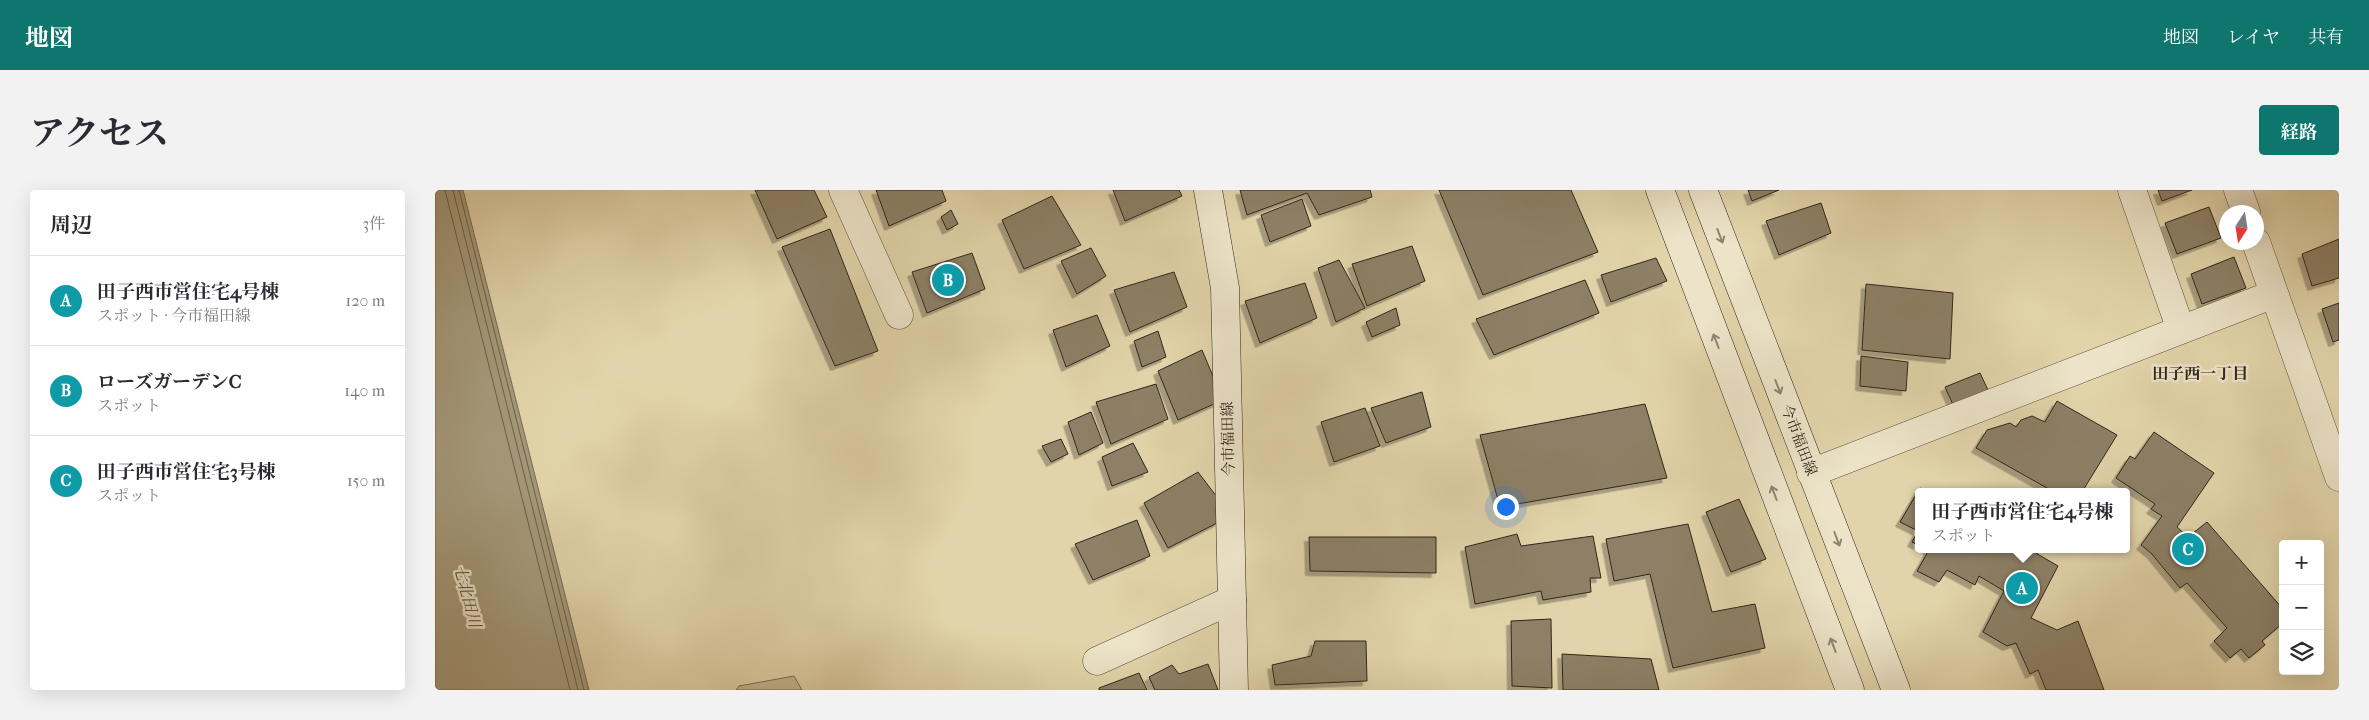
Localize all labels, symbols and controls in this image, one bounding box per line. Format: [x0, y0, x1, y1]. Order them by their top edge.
text: 地図 [25, 24, 73, 52]
text: 地図 [2163, 27, 2199, 48]
text: レイヤ [2227, 27, 2280, 48]
text: 共有 [2308, 27, 2344, 48]
button: 経路 [2259, 105, 2339, 155]
text: アクセス [30, 113, 169, 154]
north arrow [2219, 205, 2264, 250]
text: 周辺 [50, 213, 92, 237]
text: 3件 [362, 214, 385, 233]
one-way arrow [1716, 227, 1725, 243]
pin: B [932, 261, 964, 299]
text: 田子西市営住宅4号棟 [97, 281, 279, 303]
text: A [61, 291, 71, 310]
text: 120 m [346, 291, 385, 310]
text: スポット · 今市福田線 [97, 306, 251, 325]
one-way arrow [1711, 334, 1721, 349]
district label: 田子西一丁目 [2152, 364, 2248, 383]
text: ローズガーデンC [97, 371, 241, 393]
one-way arrow [1774, 379, 1784, 394]
text: B [61, 381, 71, 400]
text: 140 m [344, 381, 385, 400]
text: スポット [97, 396, 161, 415]
street label: 今市福田線 [1218, 401, 1238, 477]
street label: 今市福田線 [1777, 402, 1821, 478]
text: 田子西市営住宅3号棟 [97, 461, 276, 483]
text: C [61, 471, 71, 490]
text: 150 m [347, 471, 385, 490]
text: スポット [97, 486, 161, 505]
one-way arrow [1769, 486, 1778, 501]
popup [1915, 488, 2130, 553]
your location [1493, 494, 1519, 520]
text: 田子西市営住宅4号棟 [1931, 501, 2114, 523]
text: スポット [1931, 526, 1995, 545]
pin: C [2172, 530, 2204, 568]
one-way arrow [1833, 531, 1842, 546]
map controls [2279, 540, 2324, 675]
button: + [2279, 540, 2324, 585]
water label: 七北田川 [450, 563, 485, 631]
pin: A [2006, 569, 2038, 607]
button: − [2279, 585, 2324, 630]
button: layers [2279, 630, 2324, 675]
one-way arrow [1828, 637, 1837, 653]

